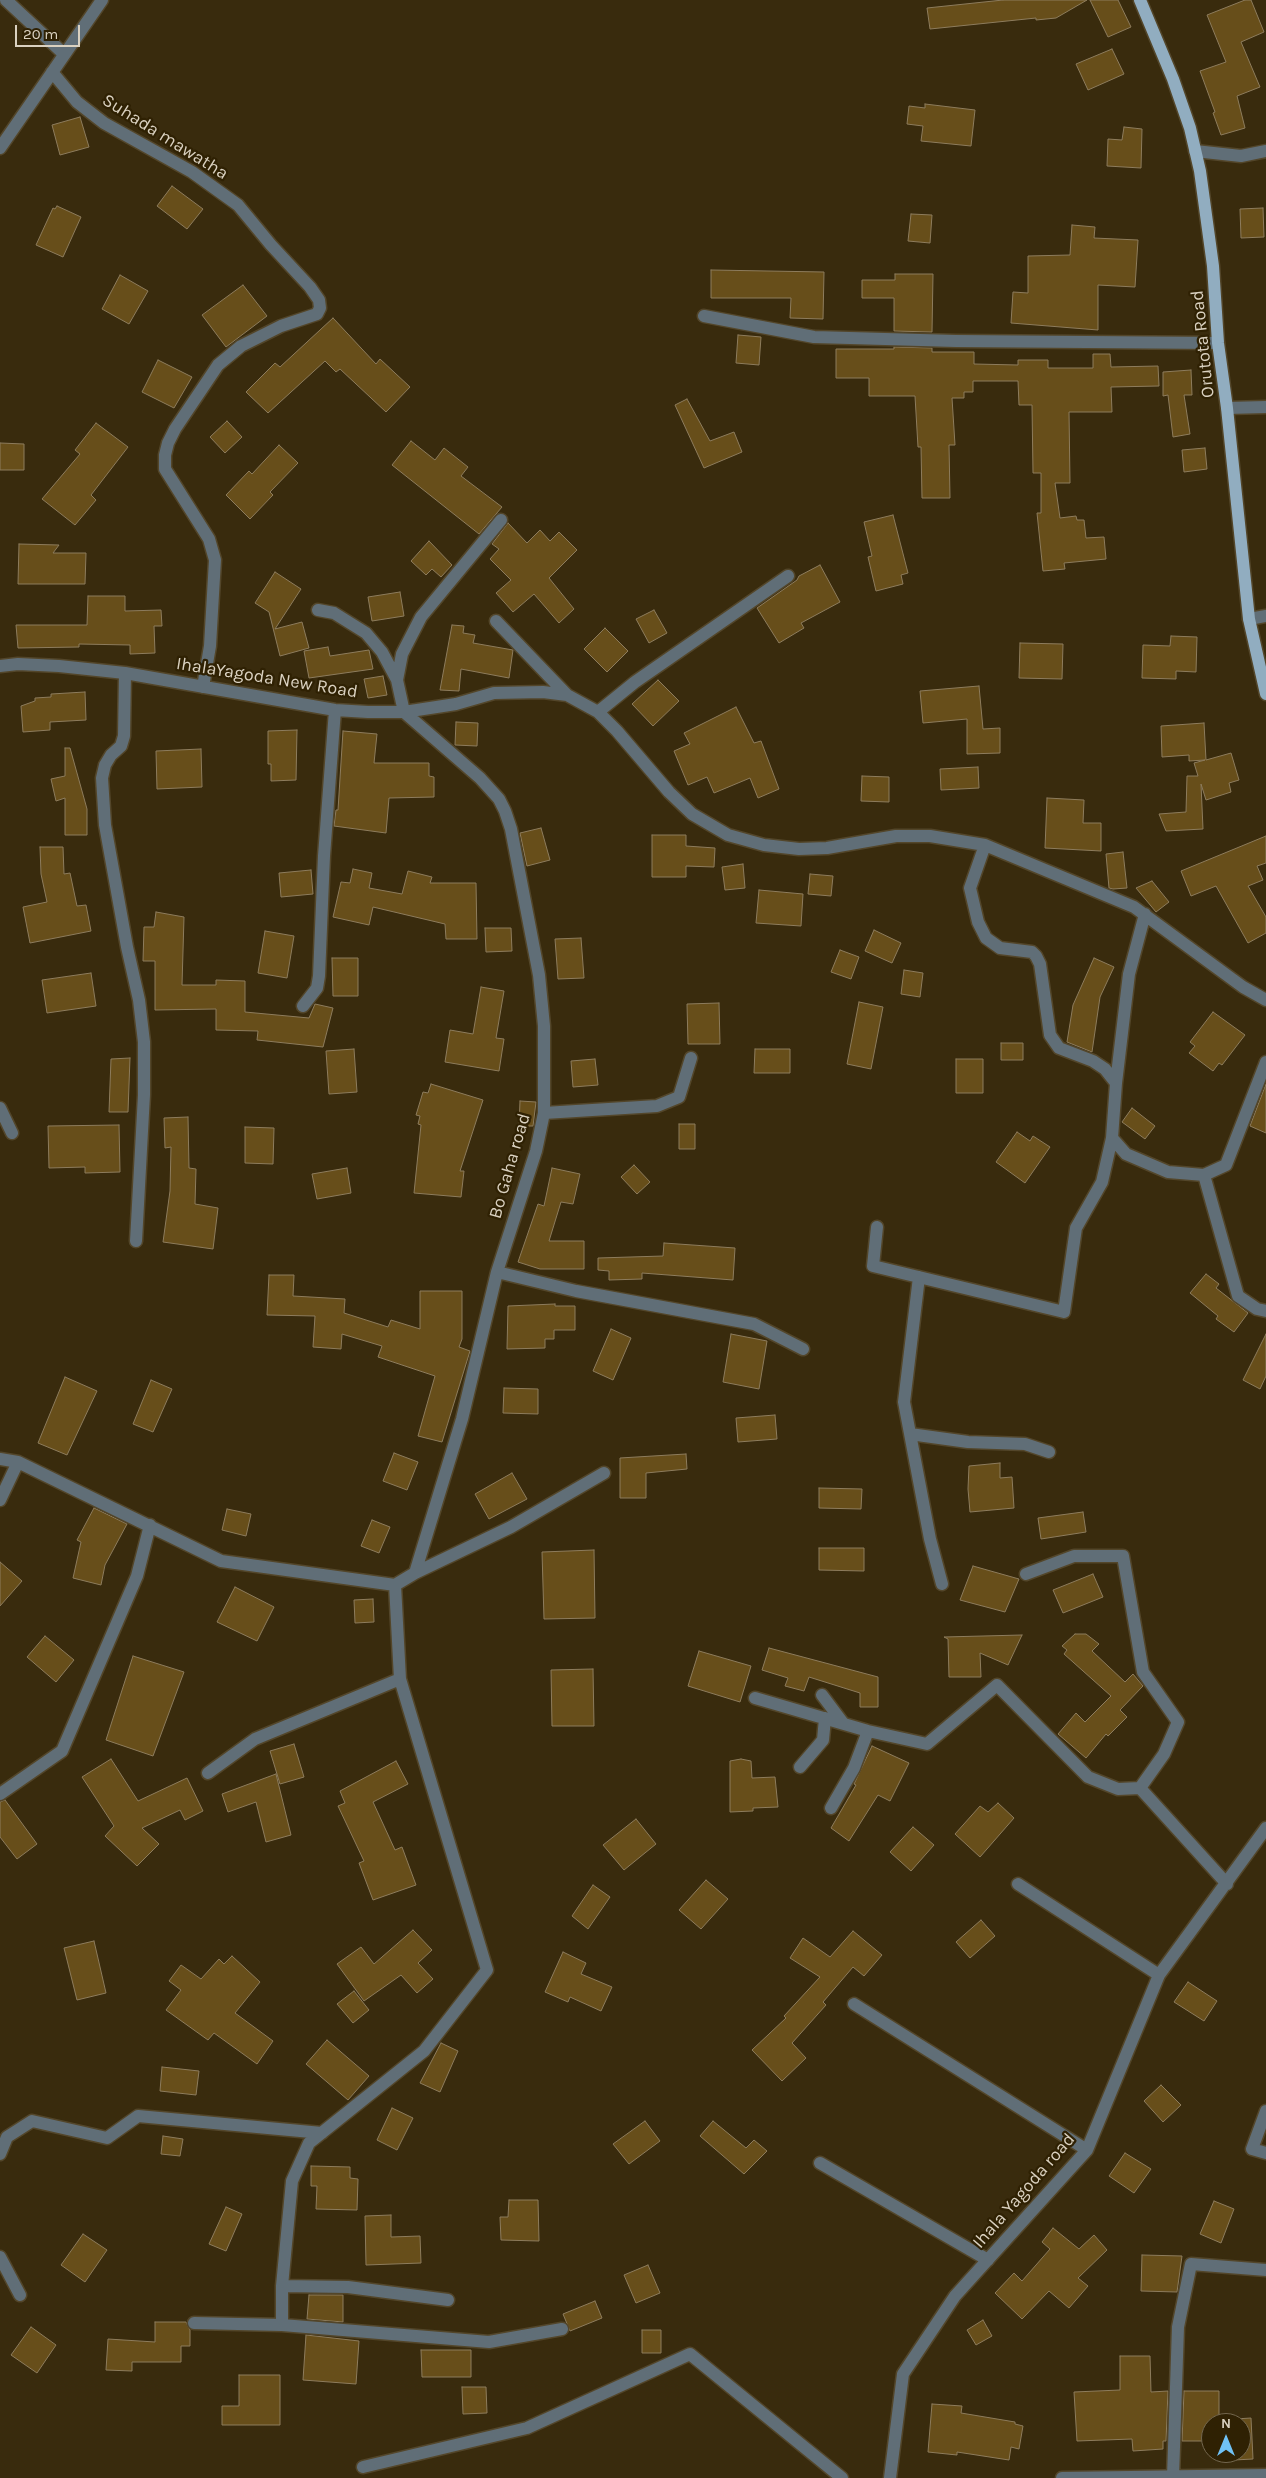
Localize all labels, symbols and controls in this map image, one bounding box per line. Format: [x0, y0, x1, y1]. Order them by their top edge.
scale bar [18, 15, 82, 47]
text: 20 m [23, 25, 58, 43]
street label: Suhada mawatha [98, 90, 232, 184]
street label: Orutota Road [1187, 289, 1219, 399]
street label: IhalaYagoda New Road [175, 653, 359, 703]
street label: Bo Gaha road [485, 1111, 535, 1221]
street label: Ihala Yagoda road [968, 2129, 1080, 2253]
north arrow [1201, 2413, 1251, 2463]
text: N [1221, 2415, 1231, 2432]

